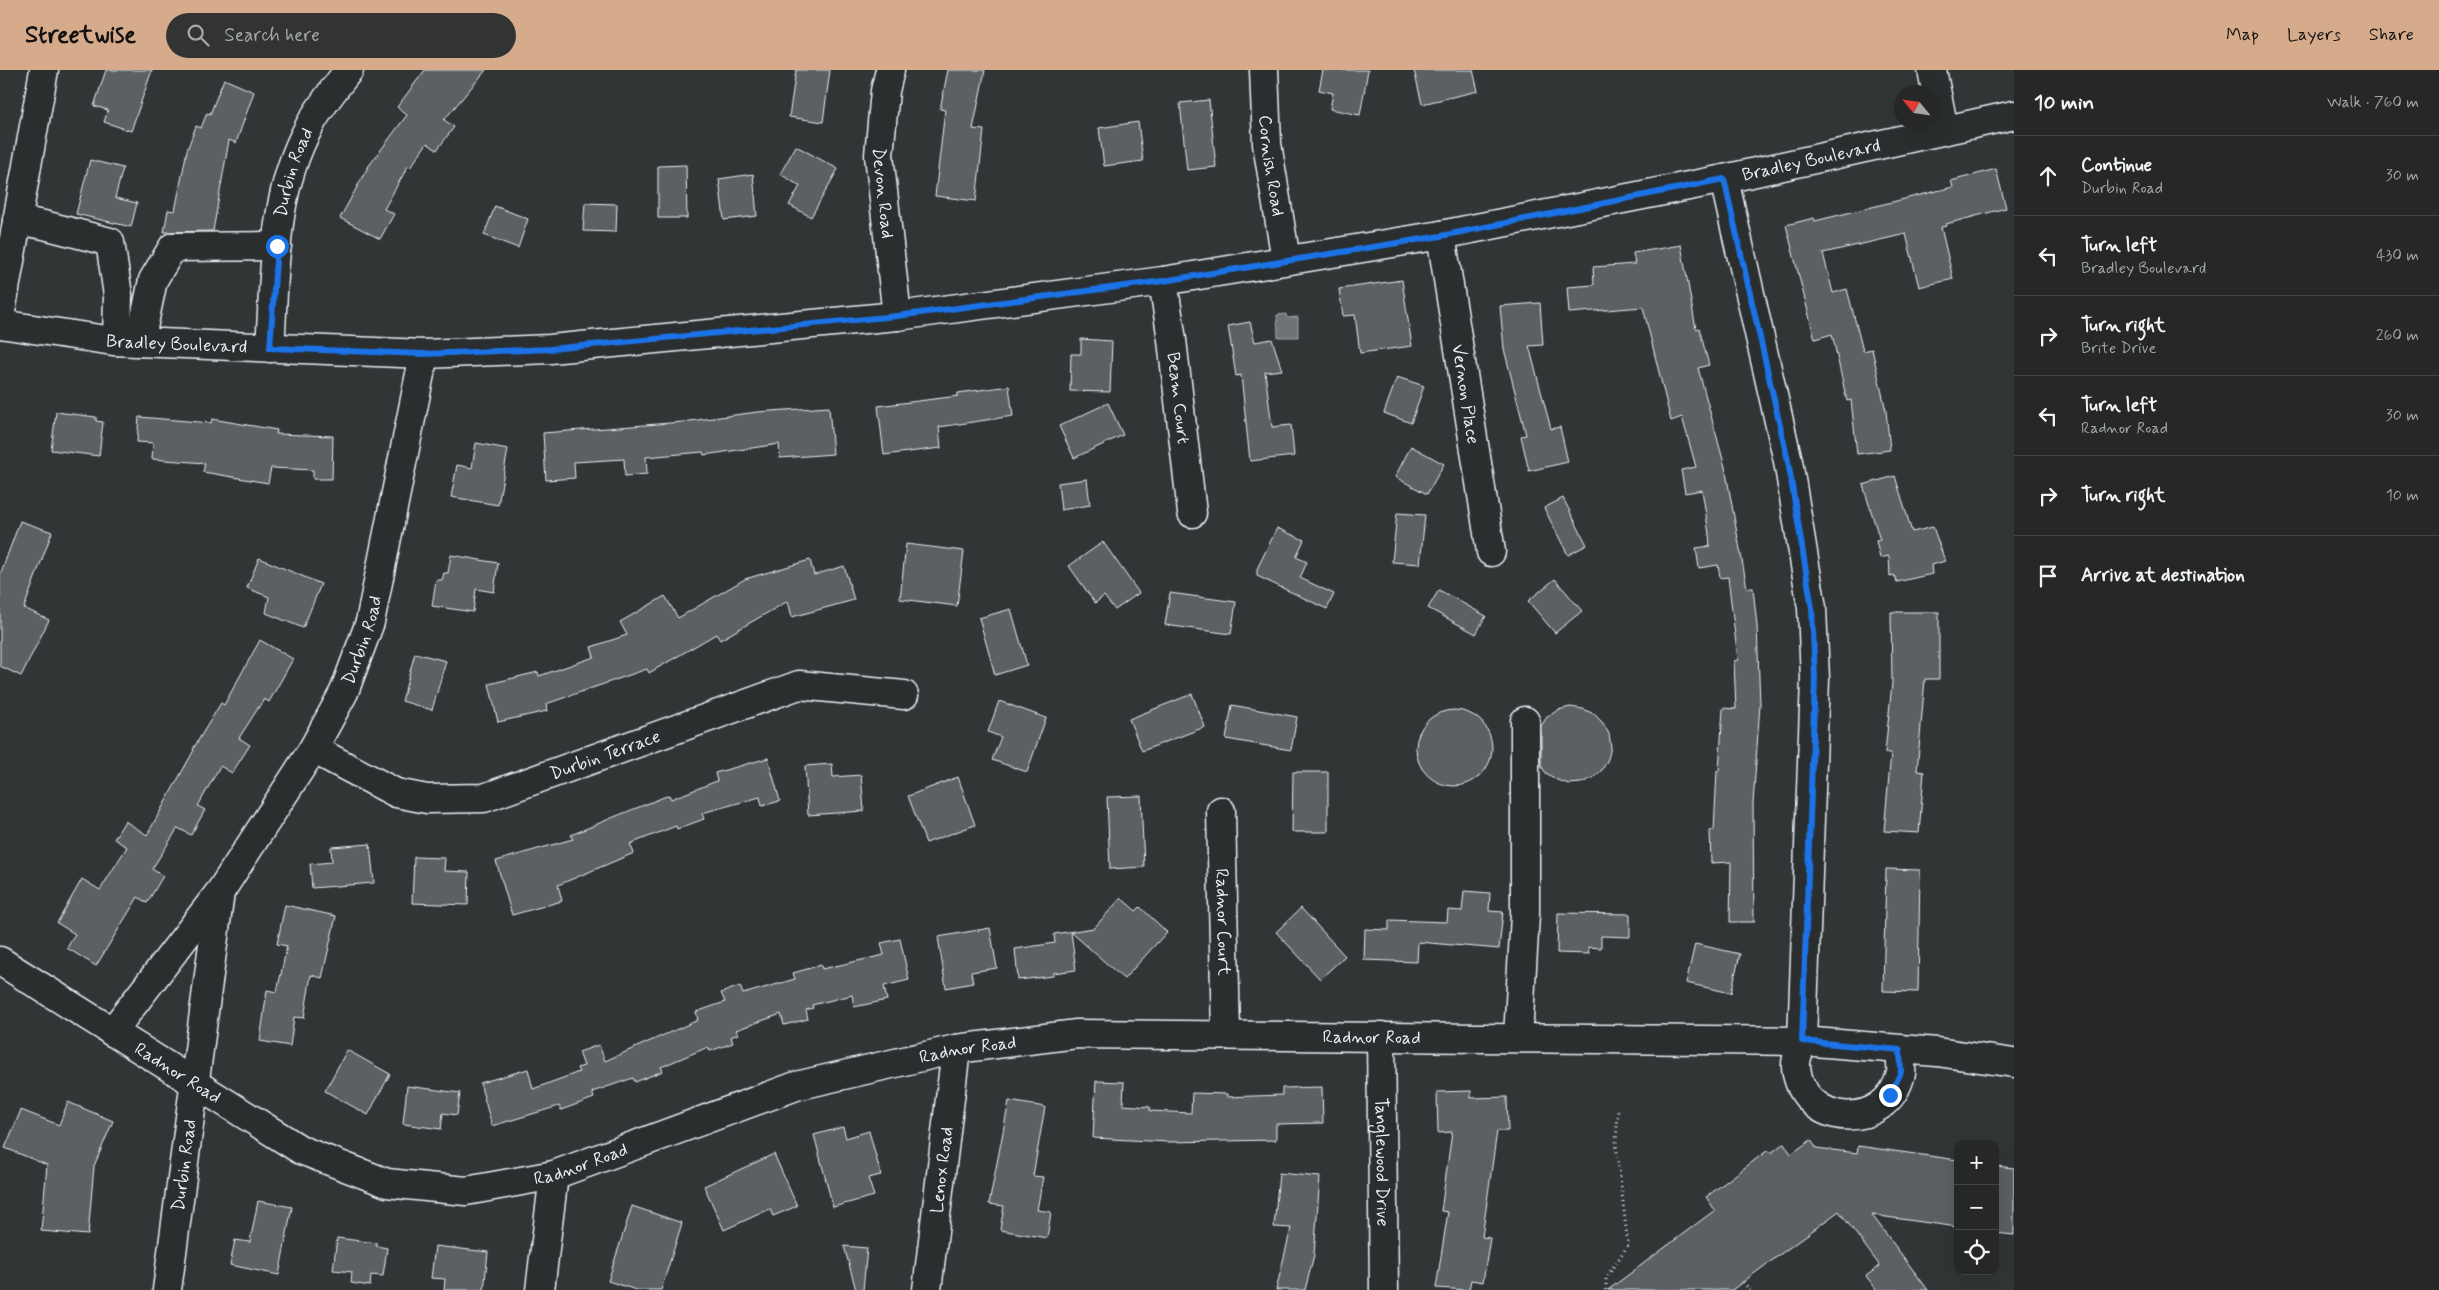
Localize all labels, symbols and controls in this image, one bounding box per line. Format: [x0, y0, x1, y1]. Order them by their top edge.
search box [166, 13, 516, 58]
text: Streetwise [25, 20, 136, 51]
icon: search [184, 21, 212, 49]
text: Search here [224, 23, 320, 48]
text: Map [2226, 23, 2259, 47]
text: Layers [2287, 23, 2341, 47]
text: Share [2369, 23, 2414, 47]
north arrow [1894, 85, 1939, 130]
text: 10 min [2034, 89, 2094, 117]
text: Walk · 760 m [2327, 92, 2419, 113]
street label: Cornish Road [1253, 115, 1290, 218]
street label: Durbin Road [269, 124, 319, 219]
street label: Bradley Boulevard [1740, 134, 1883, 188]
street label: Devon Road [866, 146, 899, 240]
text: Continue [2081, 153, 2152, 178]
icon: ahead [2034, 162, 2062, 190]
text: 30 m [2386, 165, 2419, 186]
text: Durbin Road [2081, 178, 2163, 199]
text: Turn left [2081, 233, 2157, 258]
route start [266, 235, 289, 258]
icon: left [2034, 242, 2062, 270]
text: 430 m [2376, 245, 2419, 266]
text: Bradley Boulevard [2081, 258, 2206, 279]
text: Turn right [2081, 313, 2165, 338]
icon: right [2034, 322, 2062, 350]
text: 260 m [2376, 325, 2419, 346]
street label: Bradley Boulevard [104, 329, 248, 360]
text: Brite Drive [2081, 338, 2156, 359]
street label: Vernon Place [1445, 343, 1485, 446]
street label: Beam Court [1160, 351, 1195, 446]
text: Turn left [2081, 393, 2157, 418]
icon: left [2034, 402, 2062, 430]
text: 30 m [2386, 405, 2419, 426]
text: Radnor Road [2081, 418, 2168, 439]
icon: right [2034, 482, 2062, 510]
text: Turn right [2081, 483, 2165, 508]
text: 10 m [2386, 485, 2419, 506]
icon: arrive [2034, 562, 2062, 590]
text: Arrive at destination [2081, 563, 2245, 588]
street label: Durbin Road [337, 594, 388, 688]
street label: Durbin Terrace [547, 725, 664, 786]
street label: Radnor Court [1209, 868, 1236, 976]
street label: Radnor Road [1323, 1025, 1421, 1050]
street label: Radnor Road [917, 1031, 1018, 1070]
street label: Radnor Road [129, 1037, 225, 1110]
route end [1879, 1084, 1902, 1107]
street label: Tanglewood Drive [1368, 1097, 1394, 1227]
street label: Durbin Road [167, 1118, 203, 1213]
street label: Lenox Road [925, 1125, 960, 1215]
street label: Radnor Road [532, 1138, 631, 1191]
map controls [1954, 1140, 1999, 1275]
button: + [1954, 1140, 1999, 1185]
button: − [1954, 1185, 1999, 1230]
button: locate [1954, 1230, 1999, 1275]

